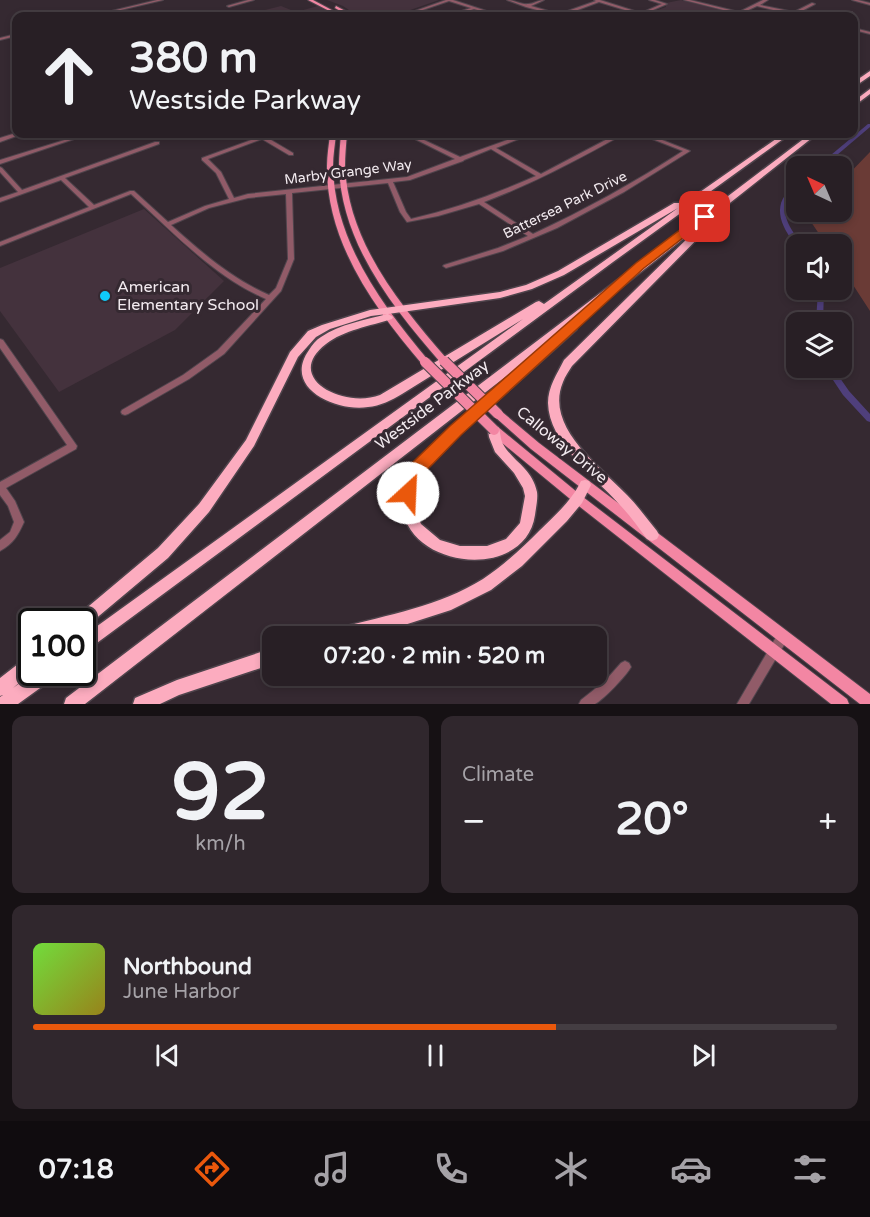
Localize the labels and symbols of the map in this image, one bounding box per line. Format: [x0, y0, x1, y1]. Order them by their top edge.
street label: Marby Grange Way [283, 156, 413, 188]
north arrow [786, 156, 852, 222]
street label: Battersea Park Drive [500, 168, 630, 242]
pin [679, 191, 730, 242]
place label: American Elementary School [117, 277, 259, 315]
marker: American Elementary School [98, 289, 112, 303]
street label: Westside Parkway [371, 355, 493, 454]
street label: Calloway Drive [512, 402, 612, 488]
position arrow [376, 461, 440, 525]
speed limit sign: 100 [18, 608, 96, 686]

